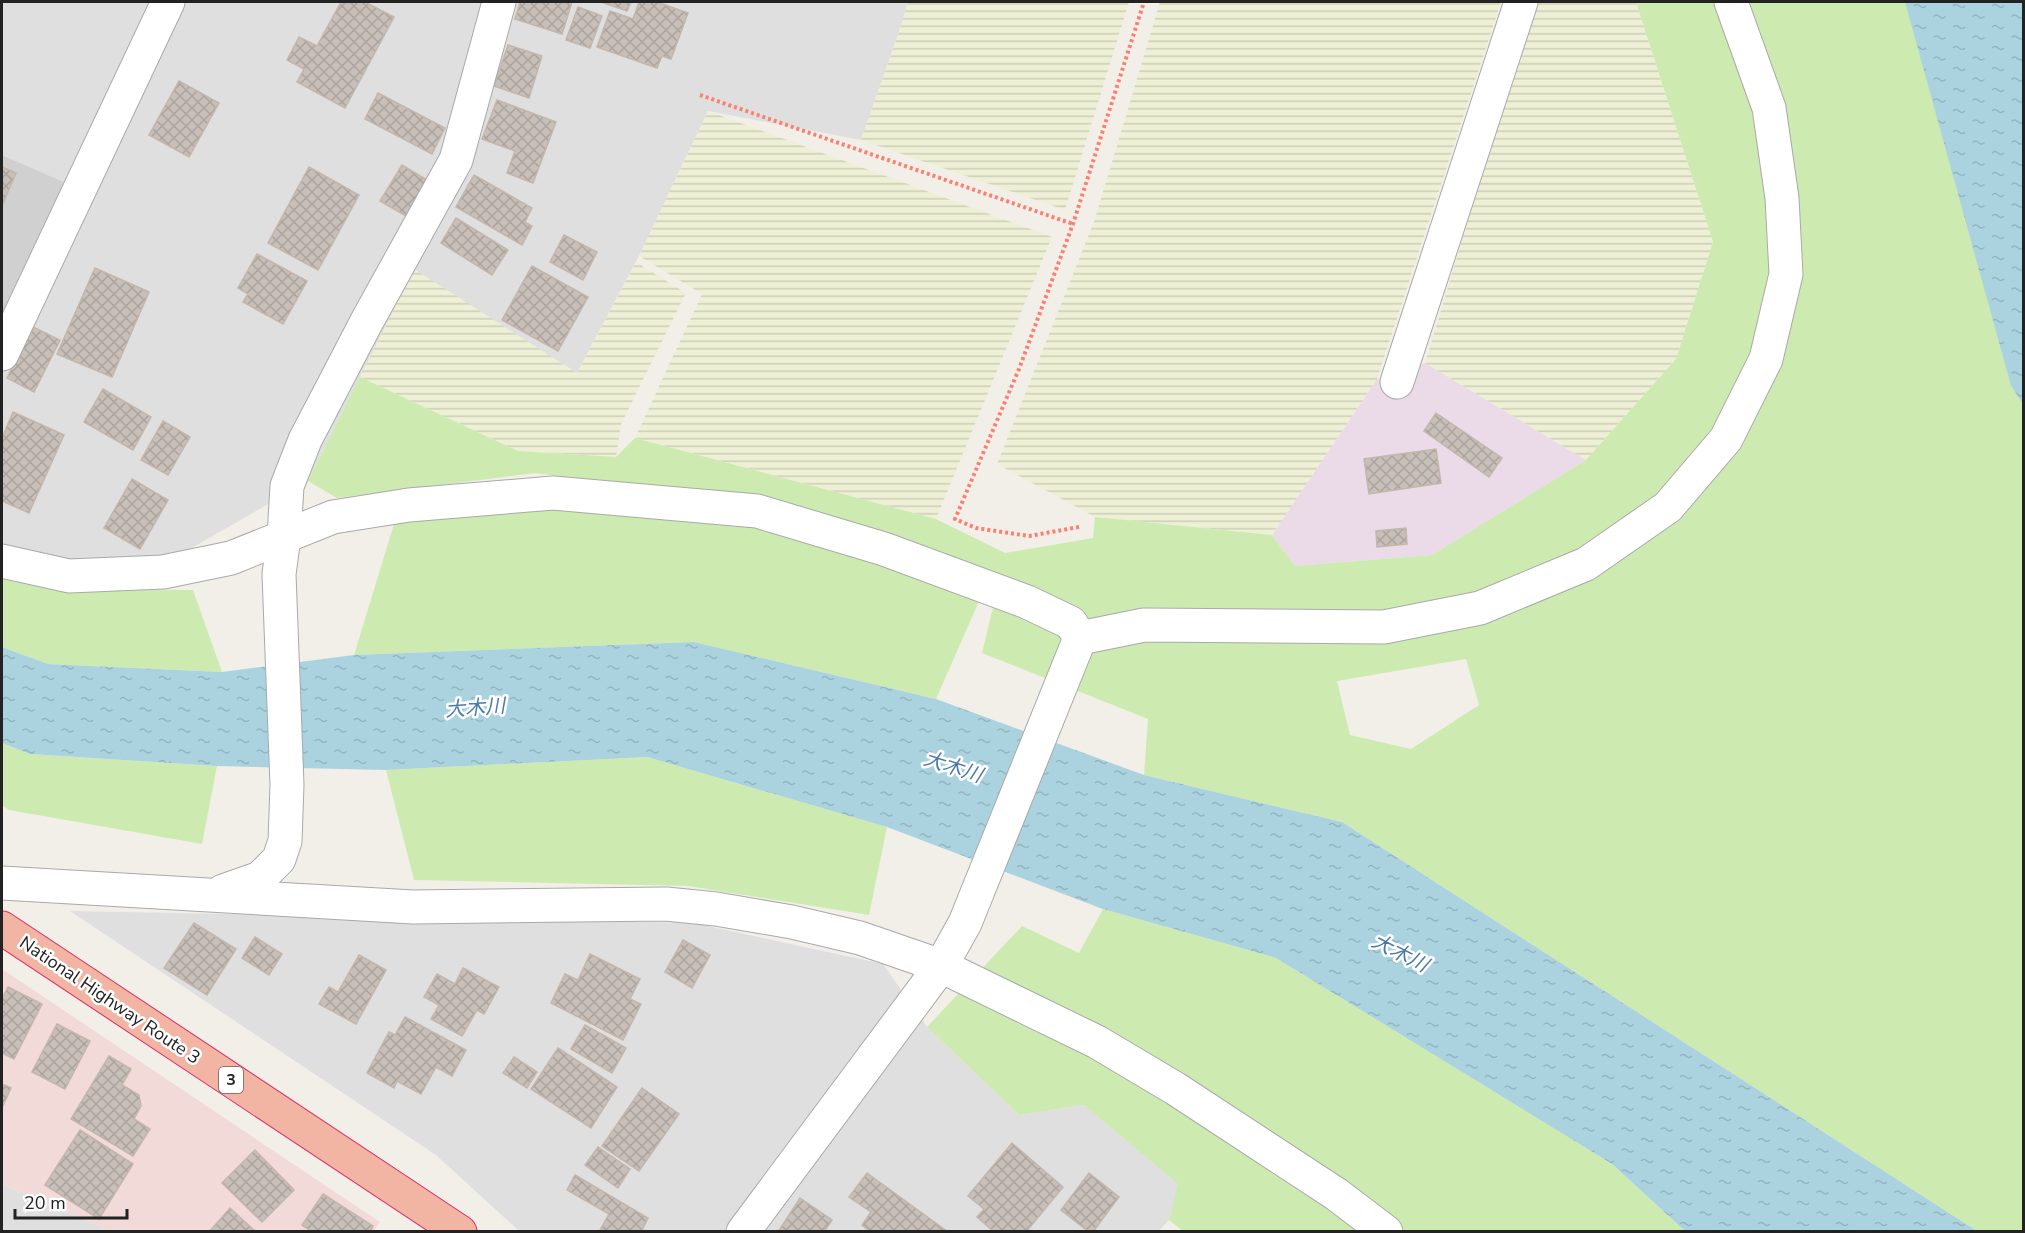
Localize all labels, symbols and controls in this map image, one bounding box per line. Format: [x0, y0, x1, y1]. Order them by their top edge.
water label: 大木川 [444, 692, 508, 724]
water label: 大木川 [920, 745, 988, 790]
water label: 大木川 [1367, 927, 1435, 980]
street label: National Highway Route 3 [15, 930, 205, 1070]
road number: 3 [219, 1067, 243, 1093]
scale bar [15, 1182, 128, 1220]
text: 20 m [24, 1191, 66, 1215]

